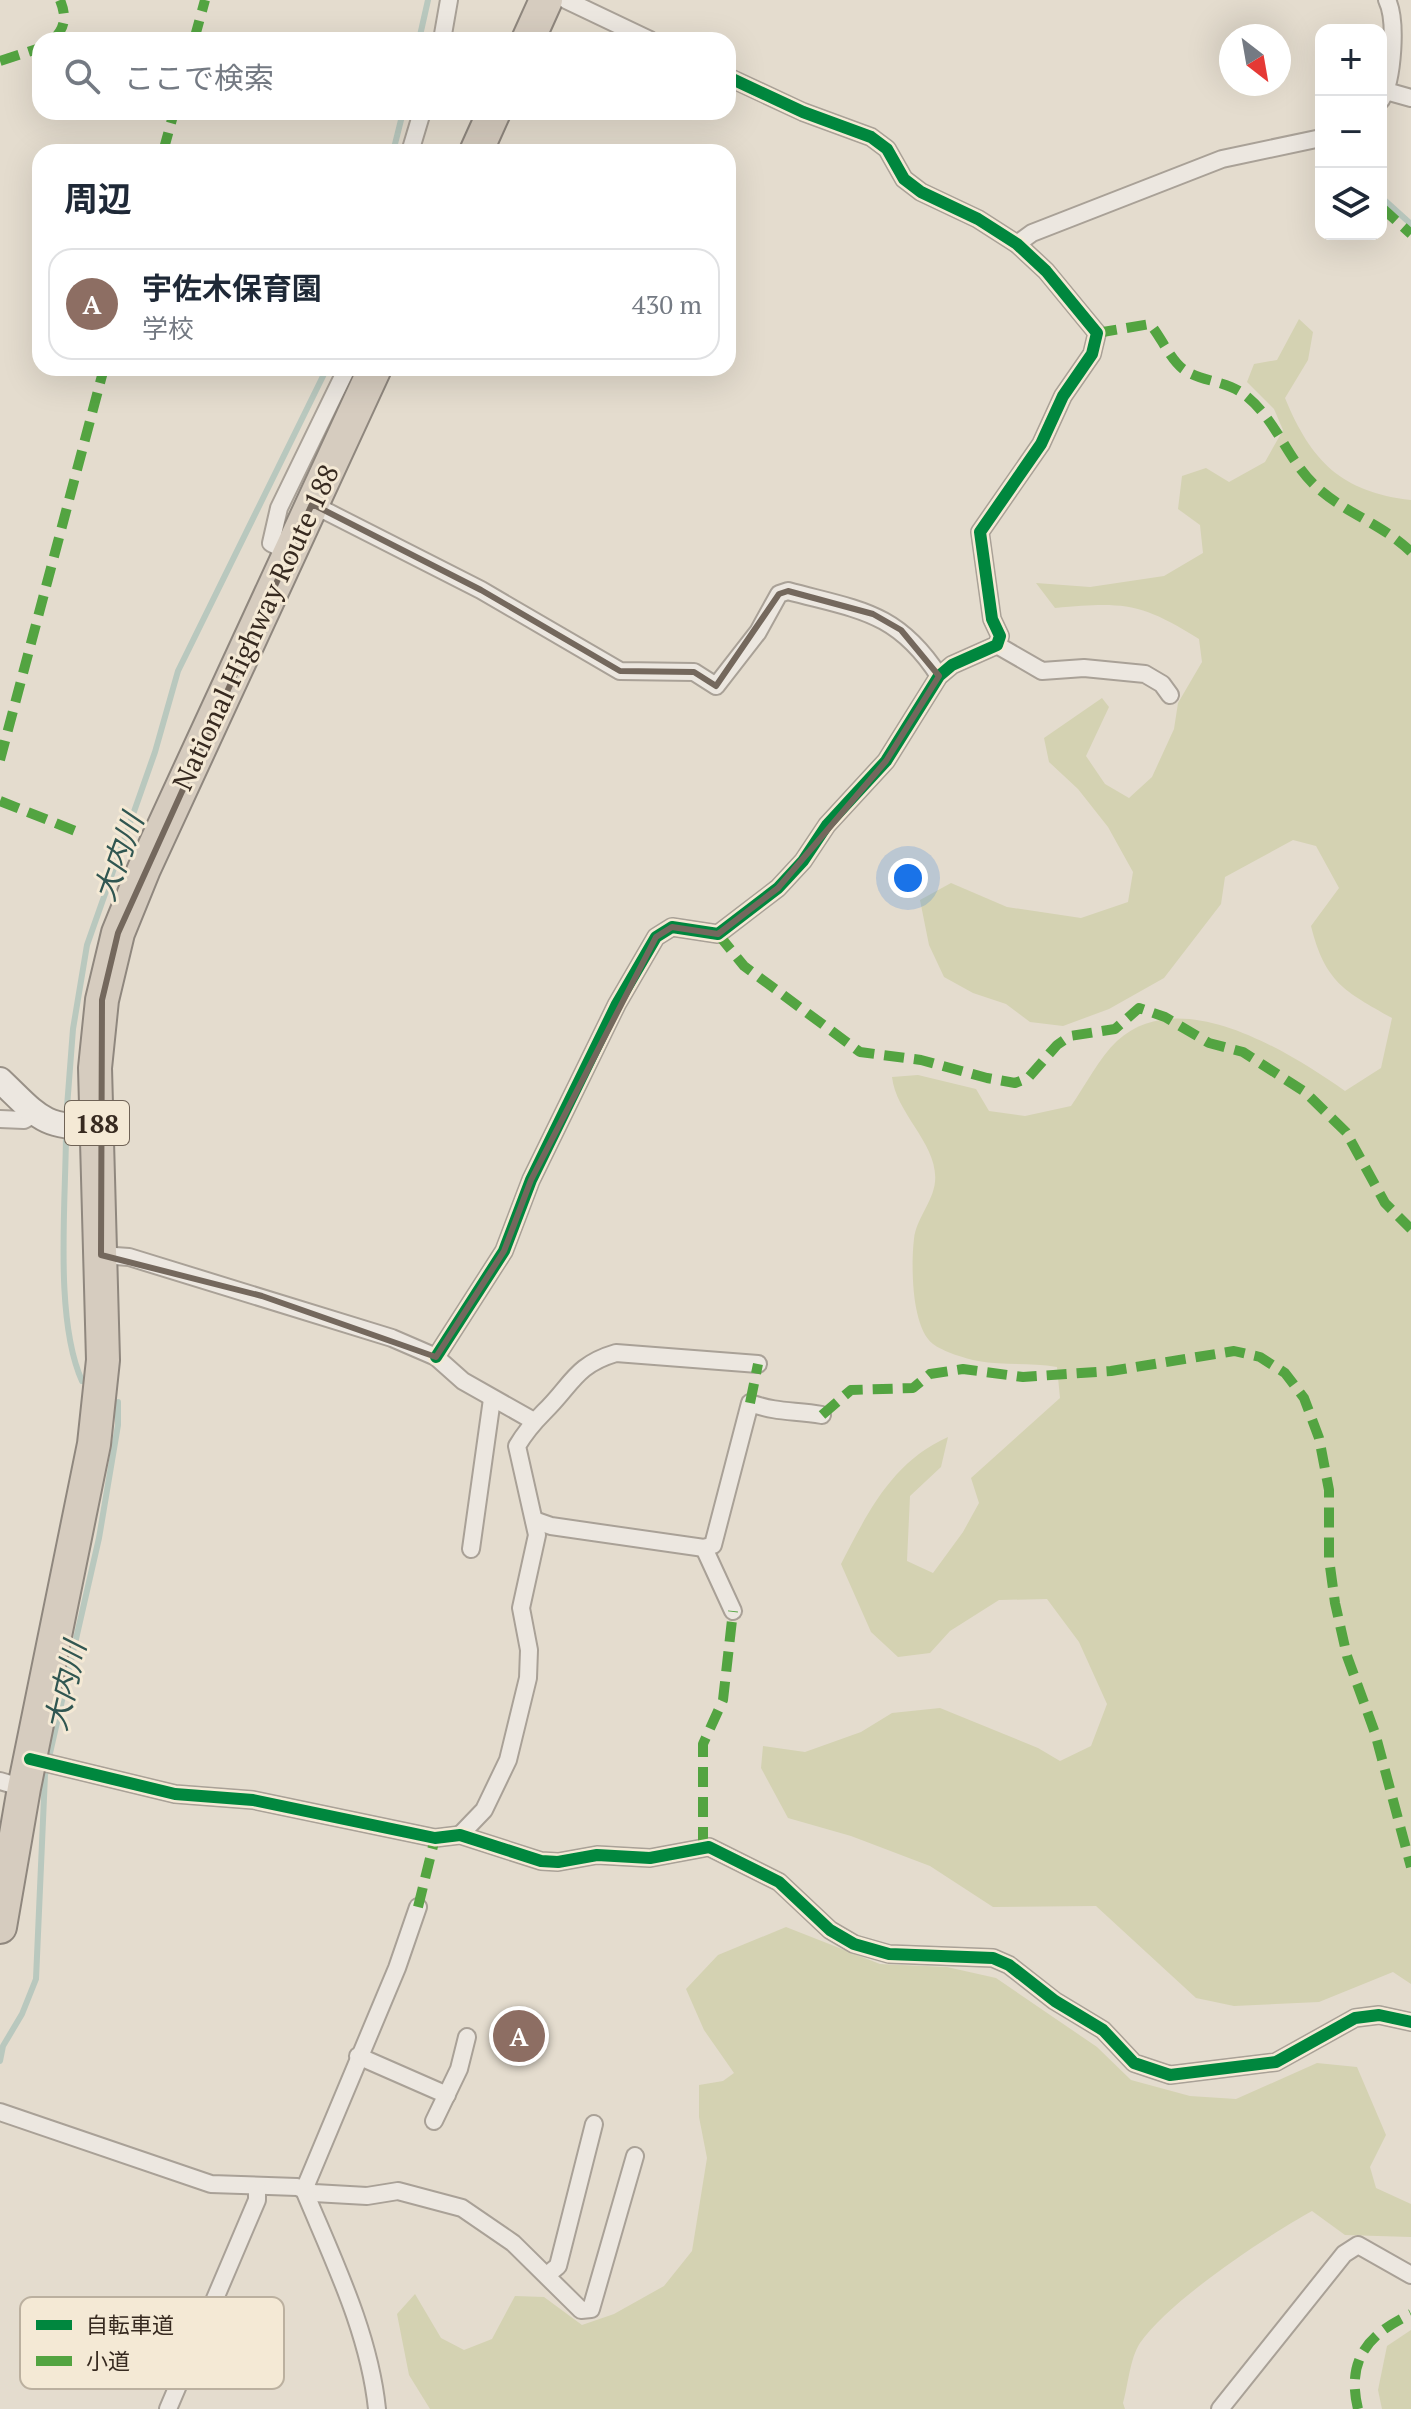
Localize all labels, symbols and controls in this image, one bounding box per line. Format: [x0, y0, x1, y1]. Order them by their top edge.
north arrow [1219, 24, 1291, 96]
map controls [1315, 24, 1387, 240]
button: + [1315, 24, 1387, 96]
search box [32, 32, 736, 120]
icon: search [60, 54, 104, 98]
text: ここで検索 [124, 58, 274, 98]
button: − [1315, 96, 1387, 168]
button: layers [1315, 168, 1387, 240]
text: 周辺 [64, 176, 132, 221]
text: 宇佐木保育園 [142, 268, 322, 308]
text: A [83, 287, 101, 321]
text: 430 m [632, 287, 702, 321]
text: 学校 [142, 311, 194, 345]
street label: National Highway Route 188 [163, 458, 347, 796]
water label: 大内川 [84, 805, 153, 906]
your location [888, 858, 928, 898]
road number: 188 [65, 1101, 129, 1145]
water label: 大内川 [35, 1635, 95, 1734]
pin: A [493, 2006, 545, 2066]
legend [20, 2297, 284, 2389]
text: 自転車道 [86, 2310, 174, 2339]
text: 小道 [86, 2346, 130, 2375]

